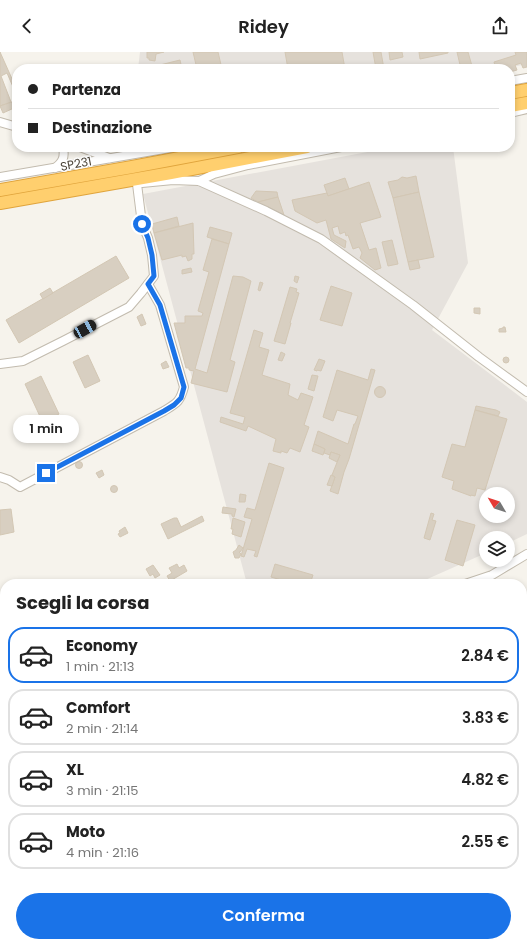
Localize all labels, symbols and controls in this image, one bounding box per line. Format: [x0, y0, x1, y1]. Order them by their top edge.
text: Ridey [238, 14, 289, 39]
icon: back [16, 15, 38, 37]
icon: share [489, 15, 511, 37]
text: Partenza [52, 79, 121, 100]
text: Destinazione [52, 117, 152, 138]
street label: SP231 [59, 152, 93, 175]
route start [133, 215, 151, 233]
car [72, 318, 98, 340]
callout: 1 min [13, 415, 79, 443]
text: 1 min [29, 419, 63, 438]
route end [37, 464, 55, 482]
north arrow [479, 487, 515, 523]
map controls [479, 487, 515, 567]
button: layers [479, 531, 515, 567]
text: Scegli la corsa [16, 590, 149, 615]
text: Economy [66, 635, 138, 656]
icon: car [18, 637, 54, 673]
text: 2.84 € [461, 645, 509, 666]
text: 1 min · 21:13 [66, 657, 134, 676]
text: Comfort [66, 697, 130, 718]
icon: car [18, 699, 54, 735]
text: 3.83 € [462, 707, 509, 728]
text: 2 min · 21:14 [66, 719, 138, 738]
text: XL [66, 759, 84, 780]
icon: car [18, 761, 54, 797]
text: 4.82 € [461, 769, 509, 790]
text: 3 min · 21:15 [66, 781, 138, 800]
text: Moto [66, 821, 105, 842]
icon: car [18, 823, 54, 859]
text: 2.55 € [462, 831, 509, 852]
text: 4 min · 21:16 [66, 843, 139, 862]
button: Conferma [16, 893, 511, 939]

